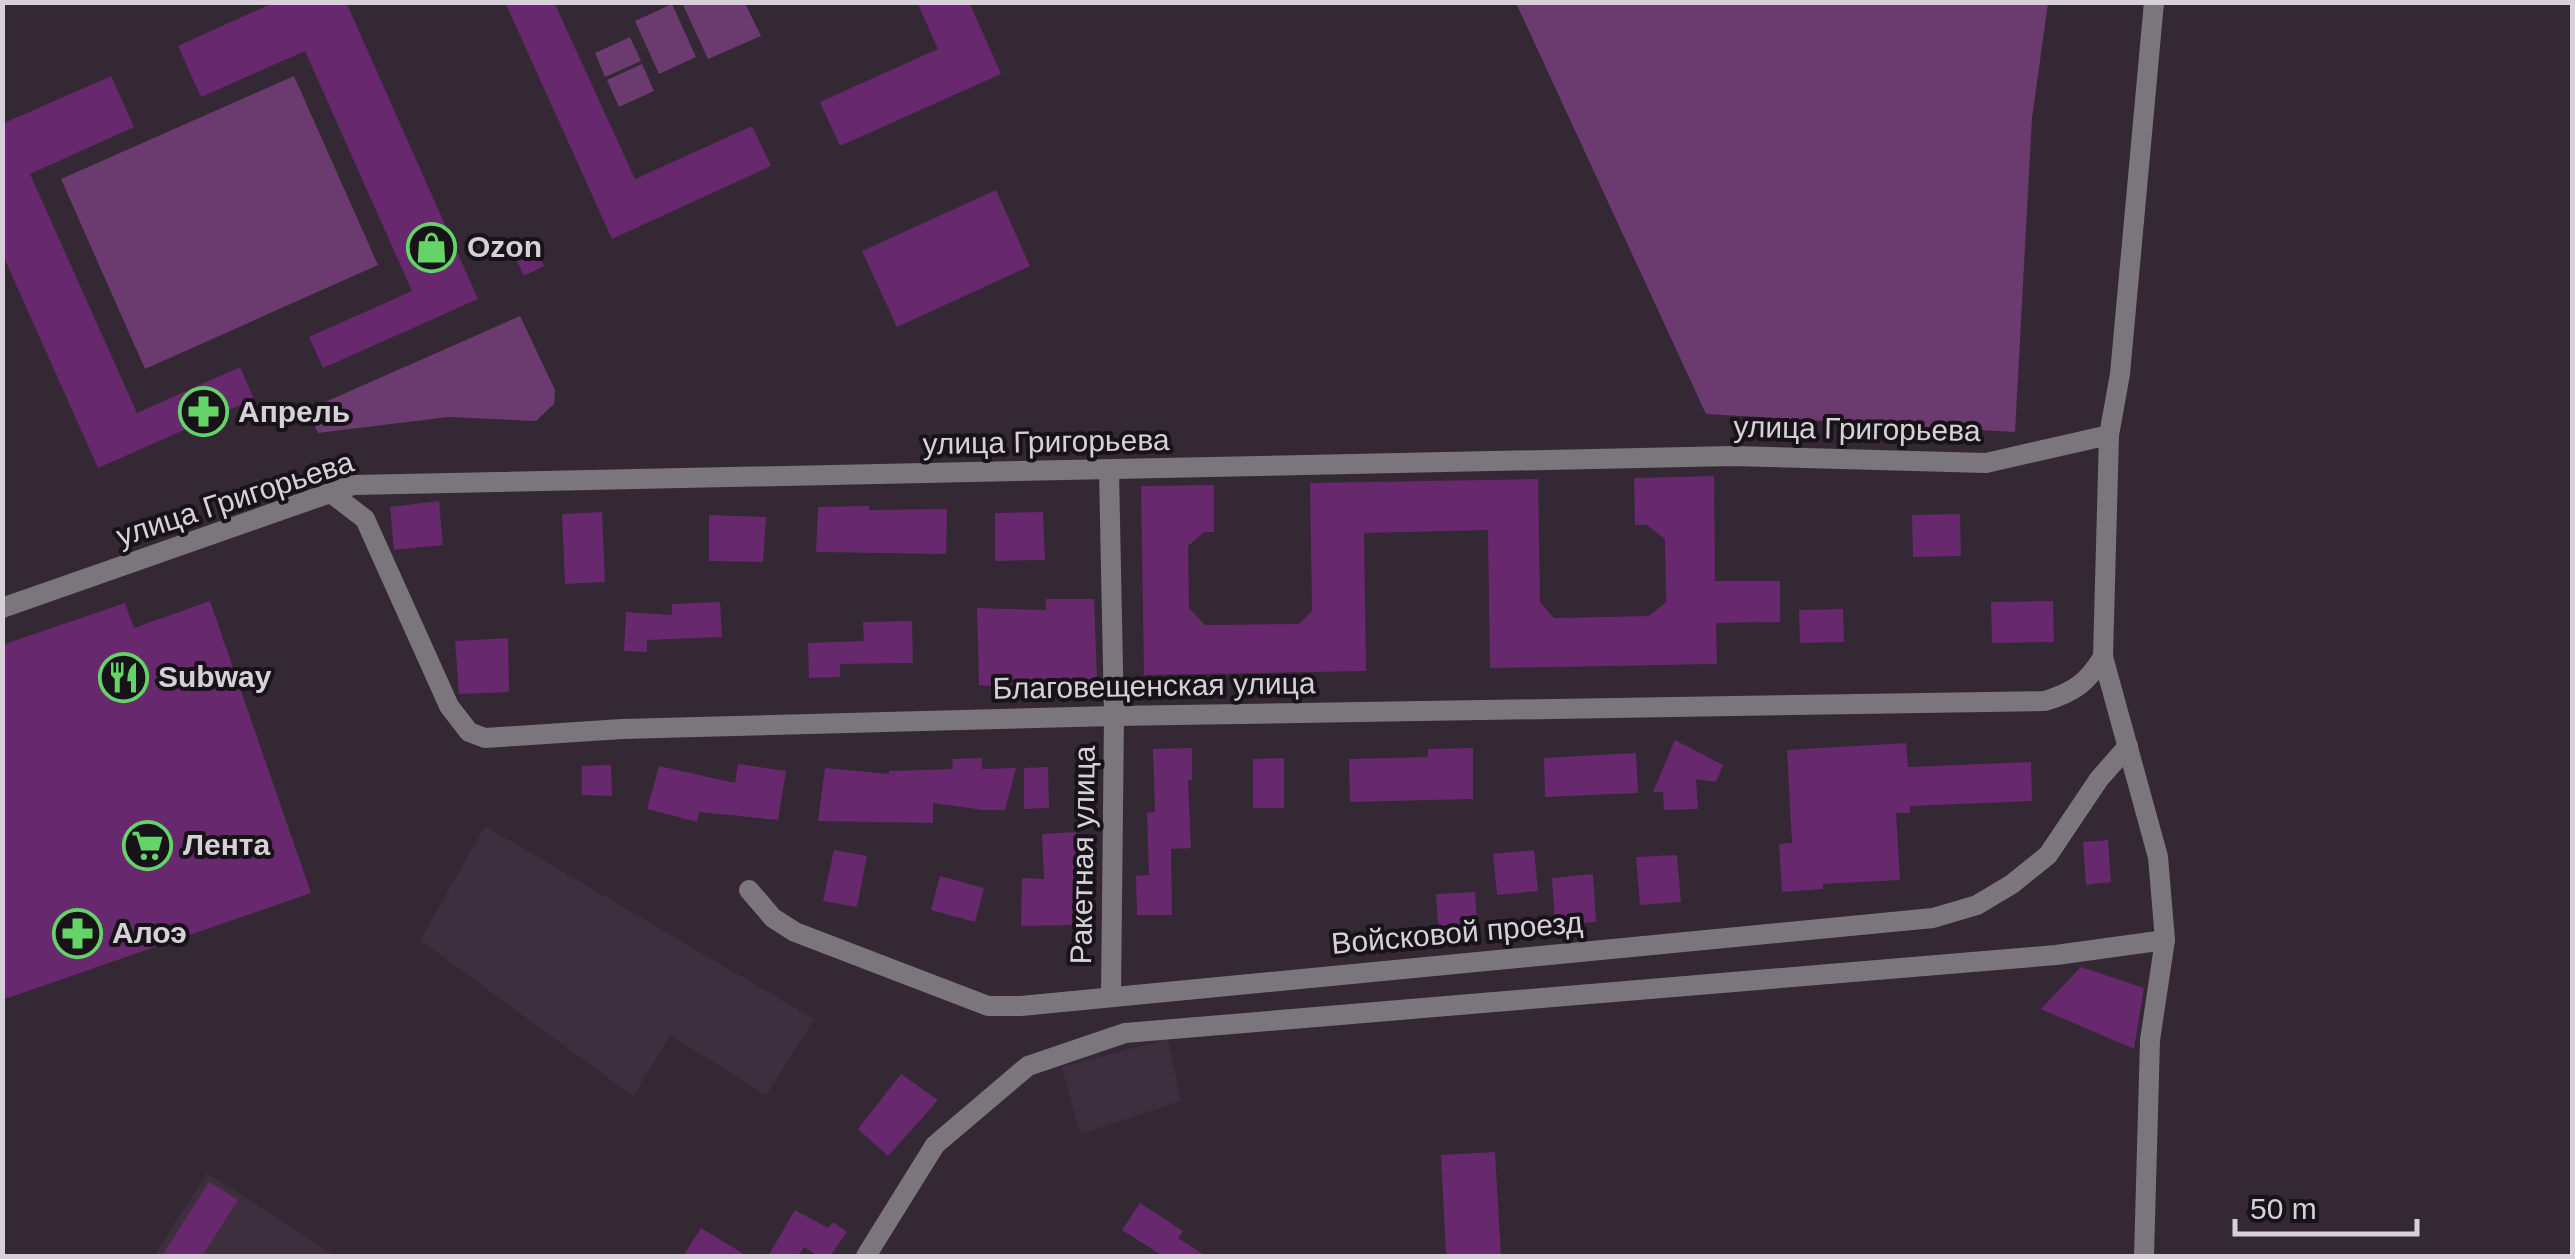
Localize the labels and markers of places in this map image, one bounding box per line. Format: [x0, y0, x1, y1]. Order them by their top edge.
shop icon: Ozon [406, 221, 458, 273]
place label: Ozon [467, 230, 542, 263]
pharmacy icon: Апрель [177, 386, 229, 438]
place label: Апрель [238, 395, 350, 428]
restaurant icon: Subway [97, 651, 149, 703]
place label: Subway [158, 660, 272, 693]
supermarket icon: Лента [122, 819, 174, 871]
place label: Лента [183, 828, 271, 861]
pharmacy icon: Алоэ [51, 907, 103, 959]
place label: Алоэ [112, 916, 187, 949]

